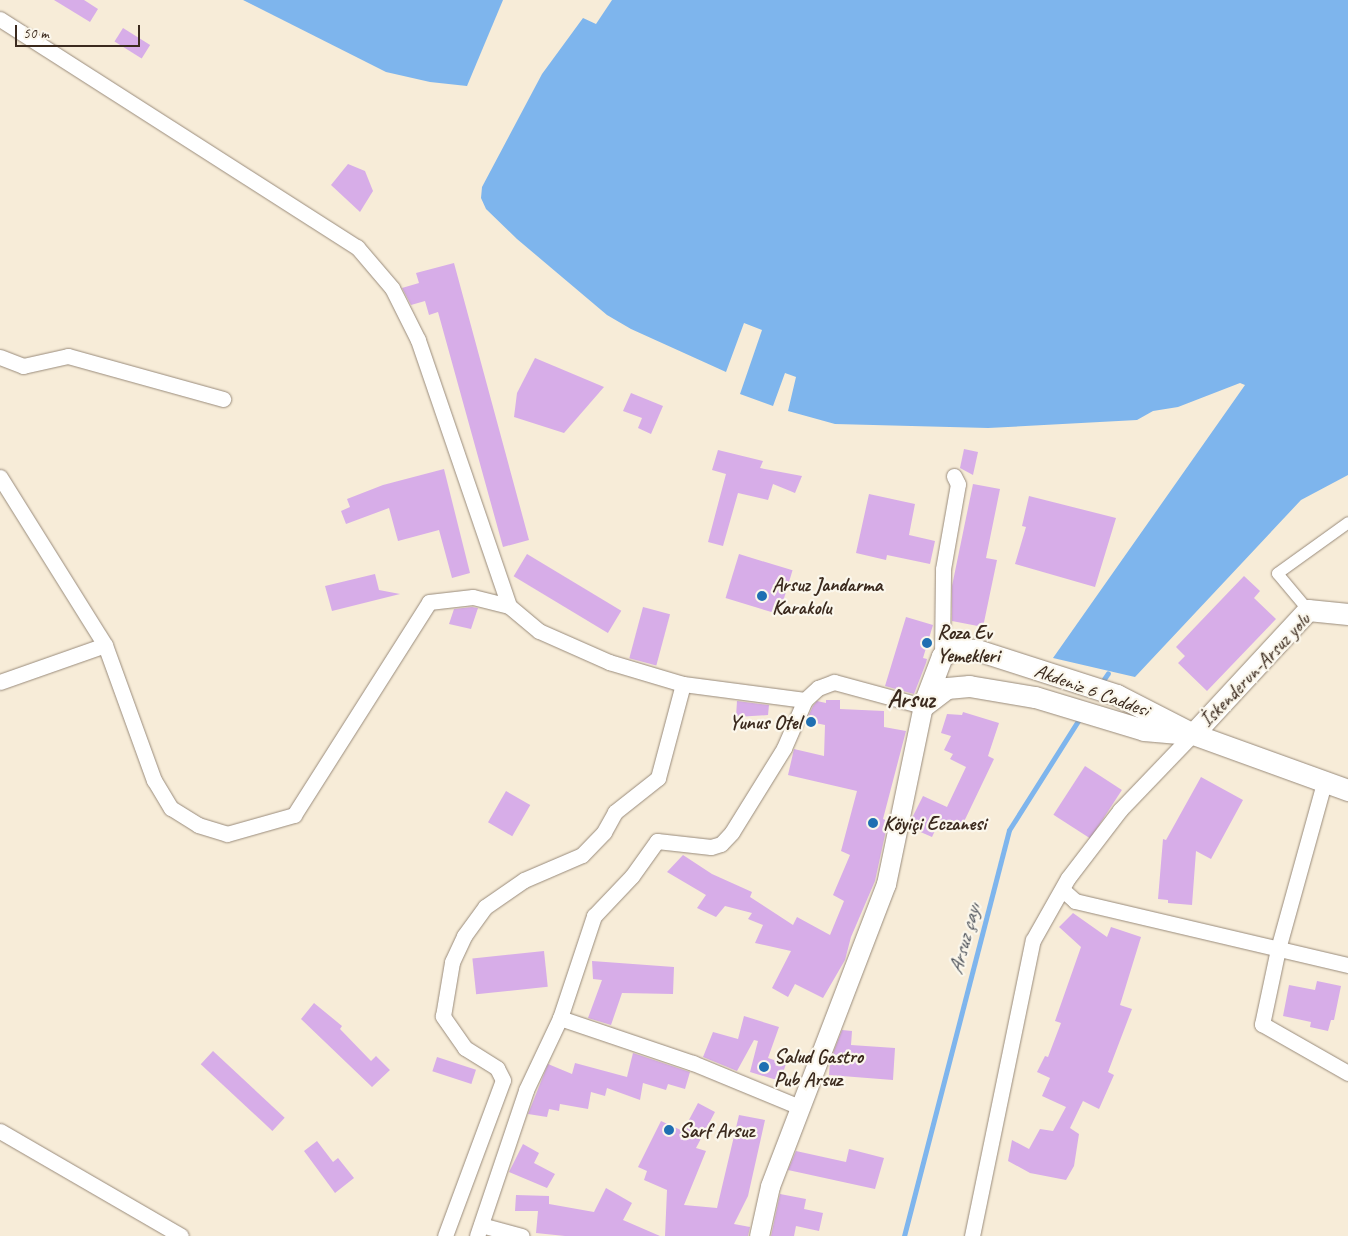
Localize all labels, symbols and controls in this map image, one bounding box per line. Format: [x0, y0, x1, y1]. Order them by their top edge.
scale bar [18, 15, 142, 47]
text: 50 m [23, 24, 49, 43]
place label: Arsuz Jandarma Karakolu [772, 572, 882, 619]
marker: Arsuz Jandarma Karakolu [756, 590, 768, 602]
street label: İskenderun-Arsuz yolu [1195, 608, 1315, 732]
place label: Roza Ev Yemekleri [937, 620, 1000, 667]
marker: Roza Ev Yemekleri [921, 637, 933, 649]
street label: Akdeniz 6 Caddesi [1031, 658, 1153, 722]
district label: Arsuz [887, 684, 935, 714]
place label: Yunus Otel [729, 710, 801, 734]
marker: Yunus Otel [805, 716, 817, 728]
place label: Köyiçi Eczanesi [883, 811, 987, 835]
marker: Köyiçi Eczanesi [867, 817, 879, 829]
water label: Arsuz çayı [943, 901, 985, 977]
place label: Salud Gastro Pub Arsuz [774, 1044, 863, 1091]
marker: Salud Gastro Pub Arsuz [758, 1061, 770, 1073]
place label: Sarf Arsuz [679, 1118, 754, 1142]
marker: Sarf Arsuz [663, 1124, 675, 1136]

